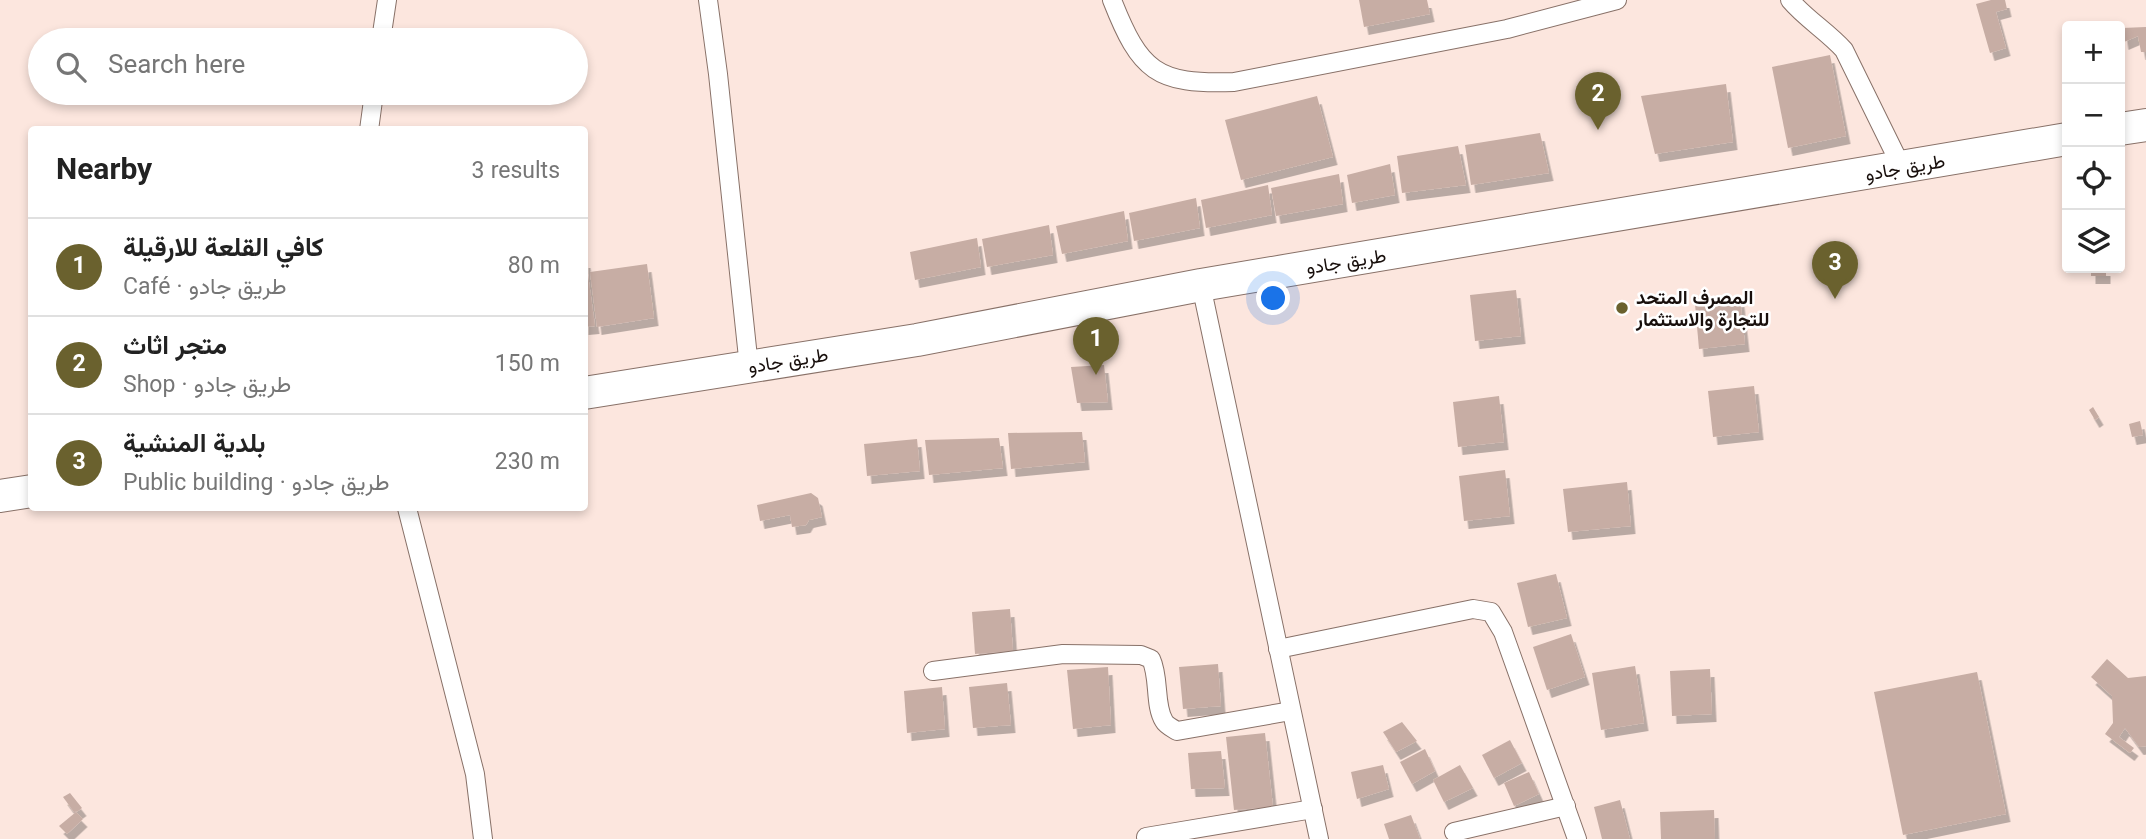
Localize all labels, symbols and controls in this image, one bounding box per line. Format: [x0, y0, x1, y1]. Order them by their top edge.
map controls [2062, 21, 2125, 273]
button: + [2062, 21, 2125, 84]
search box [28, 28, 588, 105]
text: Search here [108, 46, 245, 87]
icon: search [52, 48, 90, 86]
pin: 2 [1575, 72, 1621, 130]
button: − [2062, 84, 2125, 147]
button: locate [2062, 147, 2125, 210]
text: Nearby [56, 148, 152, 195]
street label: طريق جادو [1863, 148, 1948, 191]
text: 3 results [472, 154, 560, 190]
button: layers [2062, 210, 2125, 273]
text: كافي القلعة للارقيلة [123, 229, 324, 270]
pin: 3 [1812, 241, 1858, 299]
street label: طريق جادو [1304, 243, 1388, 284]
text: 1 [72, 249, 86, 285]
text: 80 m [508, 249, 560, 285]
text: Café · طريق جادو [123, 270, 286, 306]
your location [1256, 281, 1290, 315]
place label: المصرف المتحد للتجارة والاستثمار [1635, 285, 1769, 336]
marker: المصرف المتحد للتجارة والاستثمار [1614, 300, 1630, 316]
pin: 1 [1073, 317, 1119, 375]
text: متجر اثاث [123, 327, 227, 368]
street label: طريق جادو [746, 342, 830, 383]
text: 2 [72, 347, 86, 383]
text: 150 m [495, 347, 560, 383]
text: Shop · طريق جادو [123, 368, 291, 404]
text: بلدية المنشية [123, 425, 265, 466]
text: 3 [72, 445, 86, 481]
text: 230 m [495, 445, 560, 481]
text: Public building · طريق جادو [123, 466, 389, 502]

